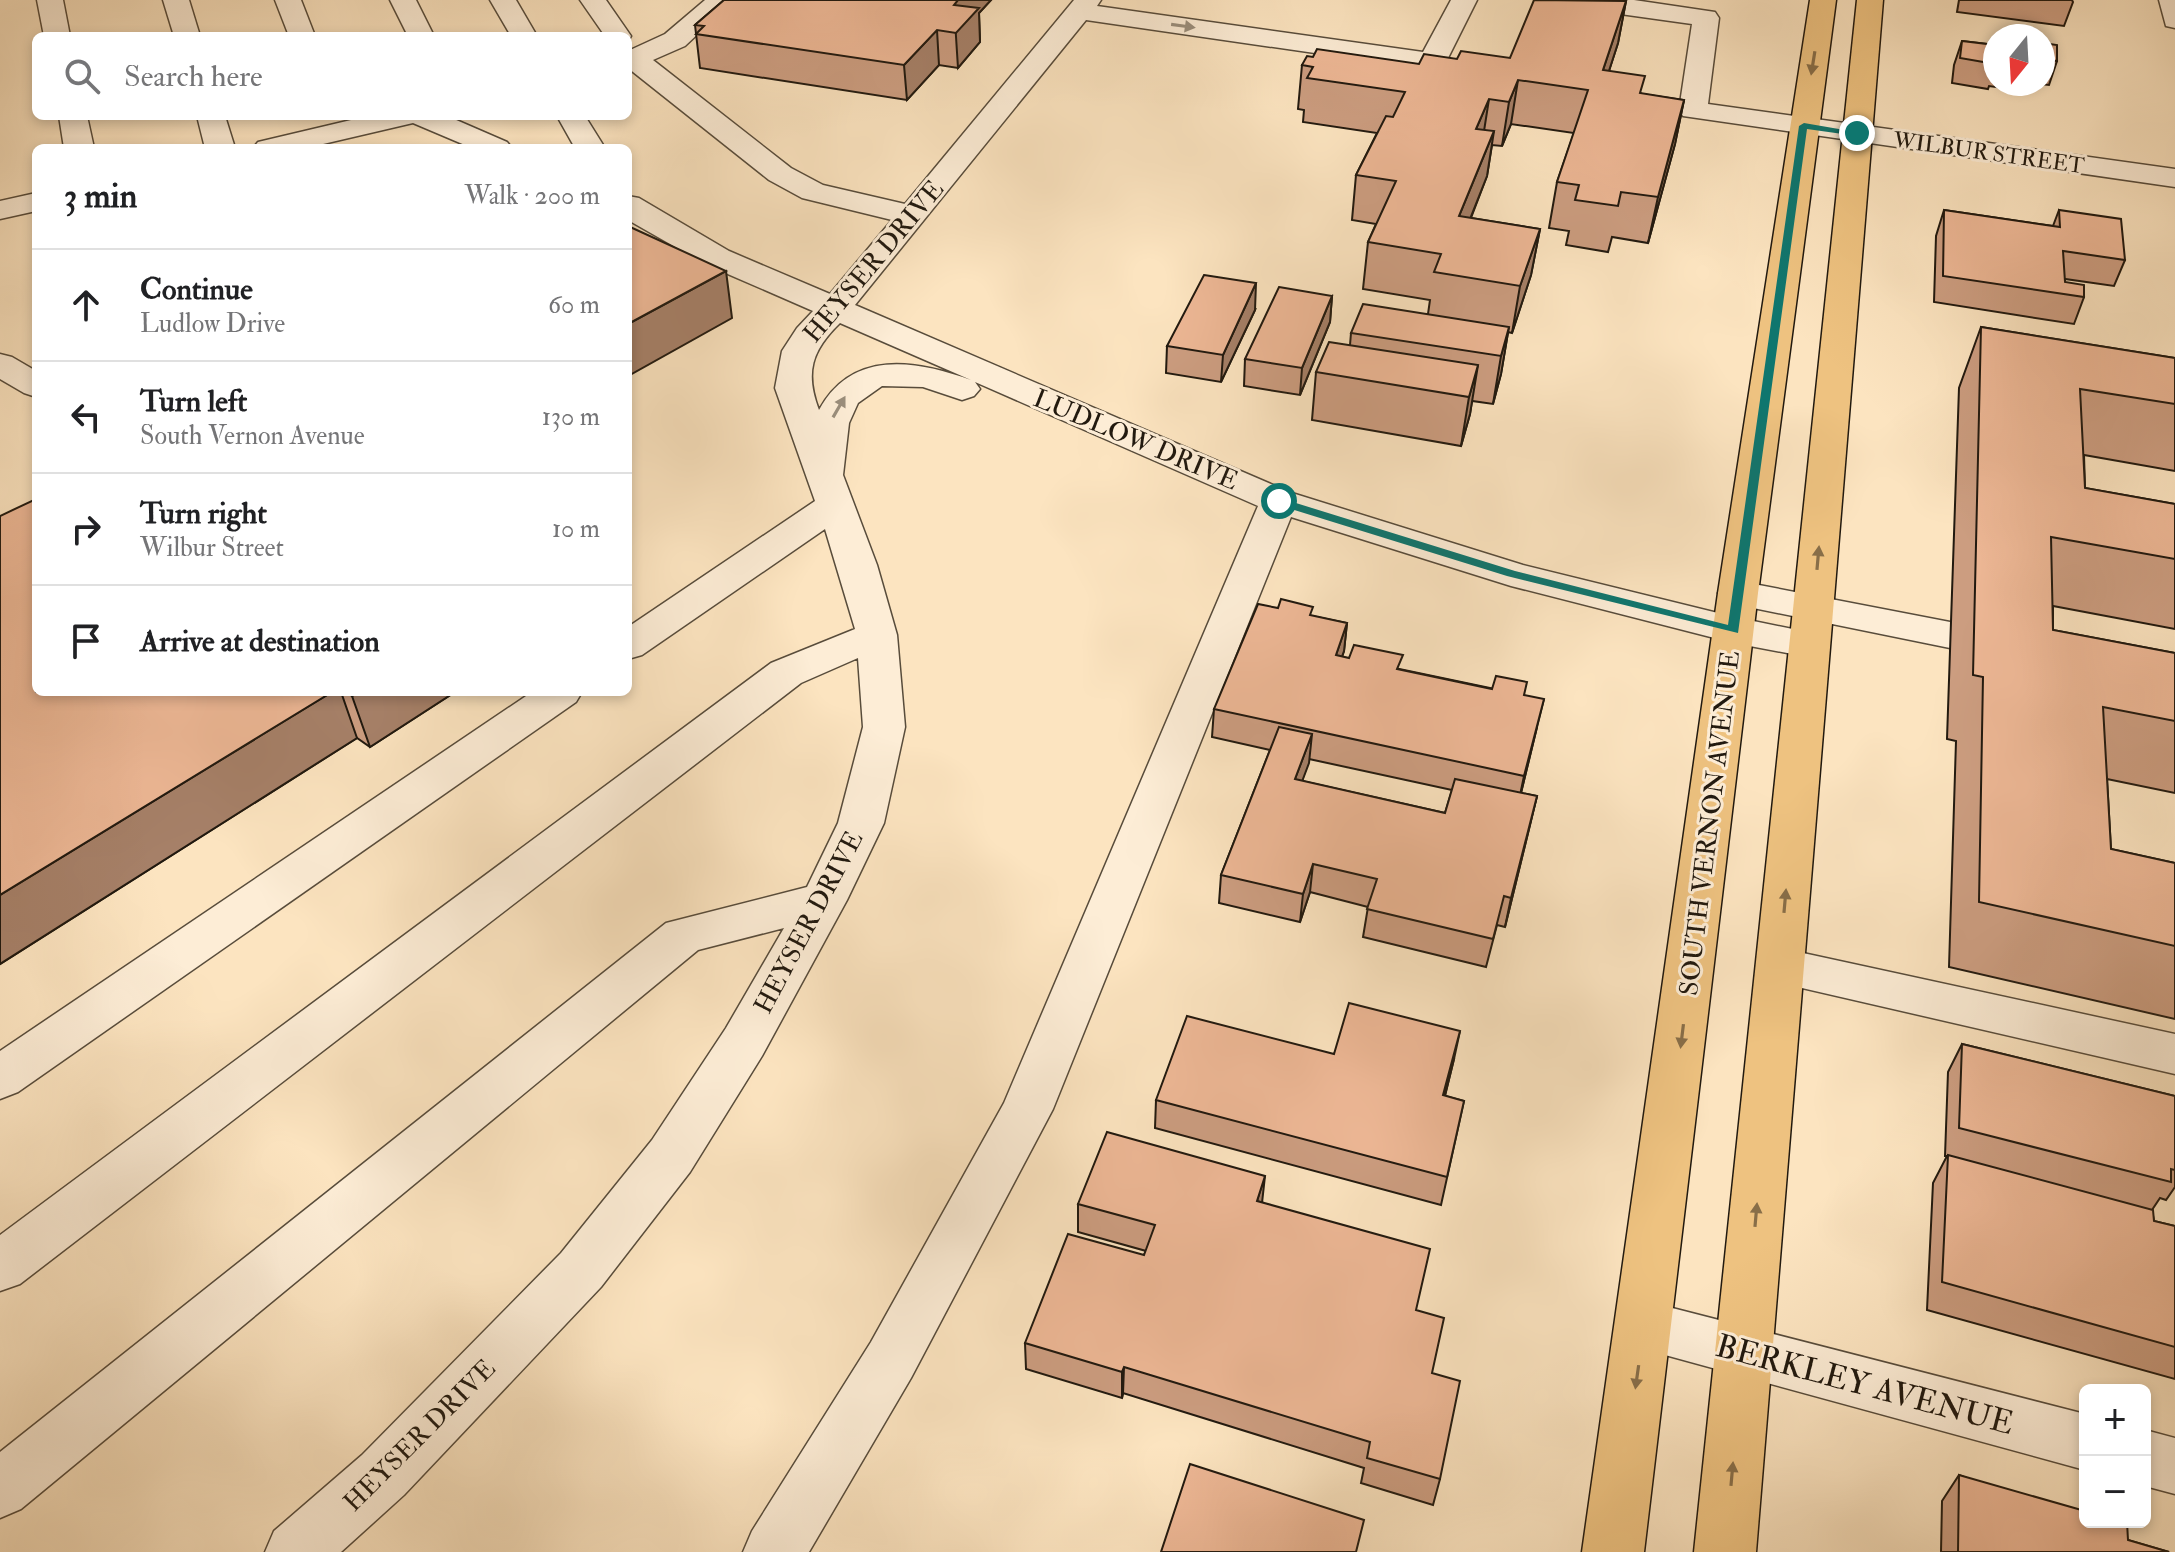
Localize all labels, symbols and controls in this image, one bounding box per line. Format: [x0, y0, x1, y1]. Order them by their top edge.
one-way arrow [1171, 20, 1196, 33]
north arrow [1983, 24, 2055, 96]
search box [32, 32, 632, 120]
one-way arrow [1806, 51, 1819, 76]
icon: search [60, 54, 104, 98]
text: Search here [124, 58, 263, 95]
route end [1839, 115, 1875, 151]
street label: WILBUR STREET [1891, 126, 2087, 180]
street label: HEYSER DRIVE [797, 174, 951, 349]
text: 3 min [64, 175, 137, 218]
text: Walk · 200 m [464, 180, 600, 212]
text: Continue [140, 271, 253, 308]
icon: ahead [64, 283, 108, 327]
text: 60 m [548, 289, 600, 321]
text: Ludlow Drive [140, 308, 285, 340]
street label: LUDLOW DRIVE [1028, 382, 1243, 498]
text: Turn left [140, 383, 247, 420]
icon: left [64, 395, 108, 439]
one-way arrow [832, 396, 846, 418]
text: 130 m [542, 401, 600, 433]
text: South Vernon Avenue [140, 420, 365, 452]
route start [1261, 483, 1297, 519]
text: Turn right [140, 495, 267, 532]
icon: right [64, 507, 108, 551]
text: 10 m [552, 513, 600, 545]
text: Wilbur Street [140, 532, 284, 564]
one-way arrow [1811, 545, 1824, 570]
icon: arrive [64, 619, 108, 663]
text: Arrive at destination [140, 623, 380, 660]
street label: SOUTH VERNON AVENUE [1673, 649, 1747, 997]
street label: HEYSER DRIVE [747, 826, 870, 1019]
one-way arrow [1779, 888, 1792, 913]
one-way arrow [1675, 1024, 1688, 1049]
one-way arrow [1749, 1202, 1762, 1227]
street label: BERKLEY AVENUE [1712, 1326, 2018, 1444]
street label: HEYSER DRIVE [337, 1353, 503, 1519]
one-way arrow [1631, 1365, 1644, 1390]
map controls [2079, 1384, 2151, 1528]
button: + [2079, 1384, 2151, 1456]
button: − [2079, 1456, 2151, 1528]
one-way arrow [1726, 1461, 1739, 1486]

